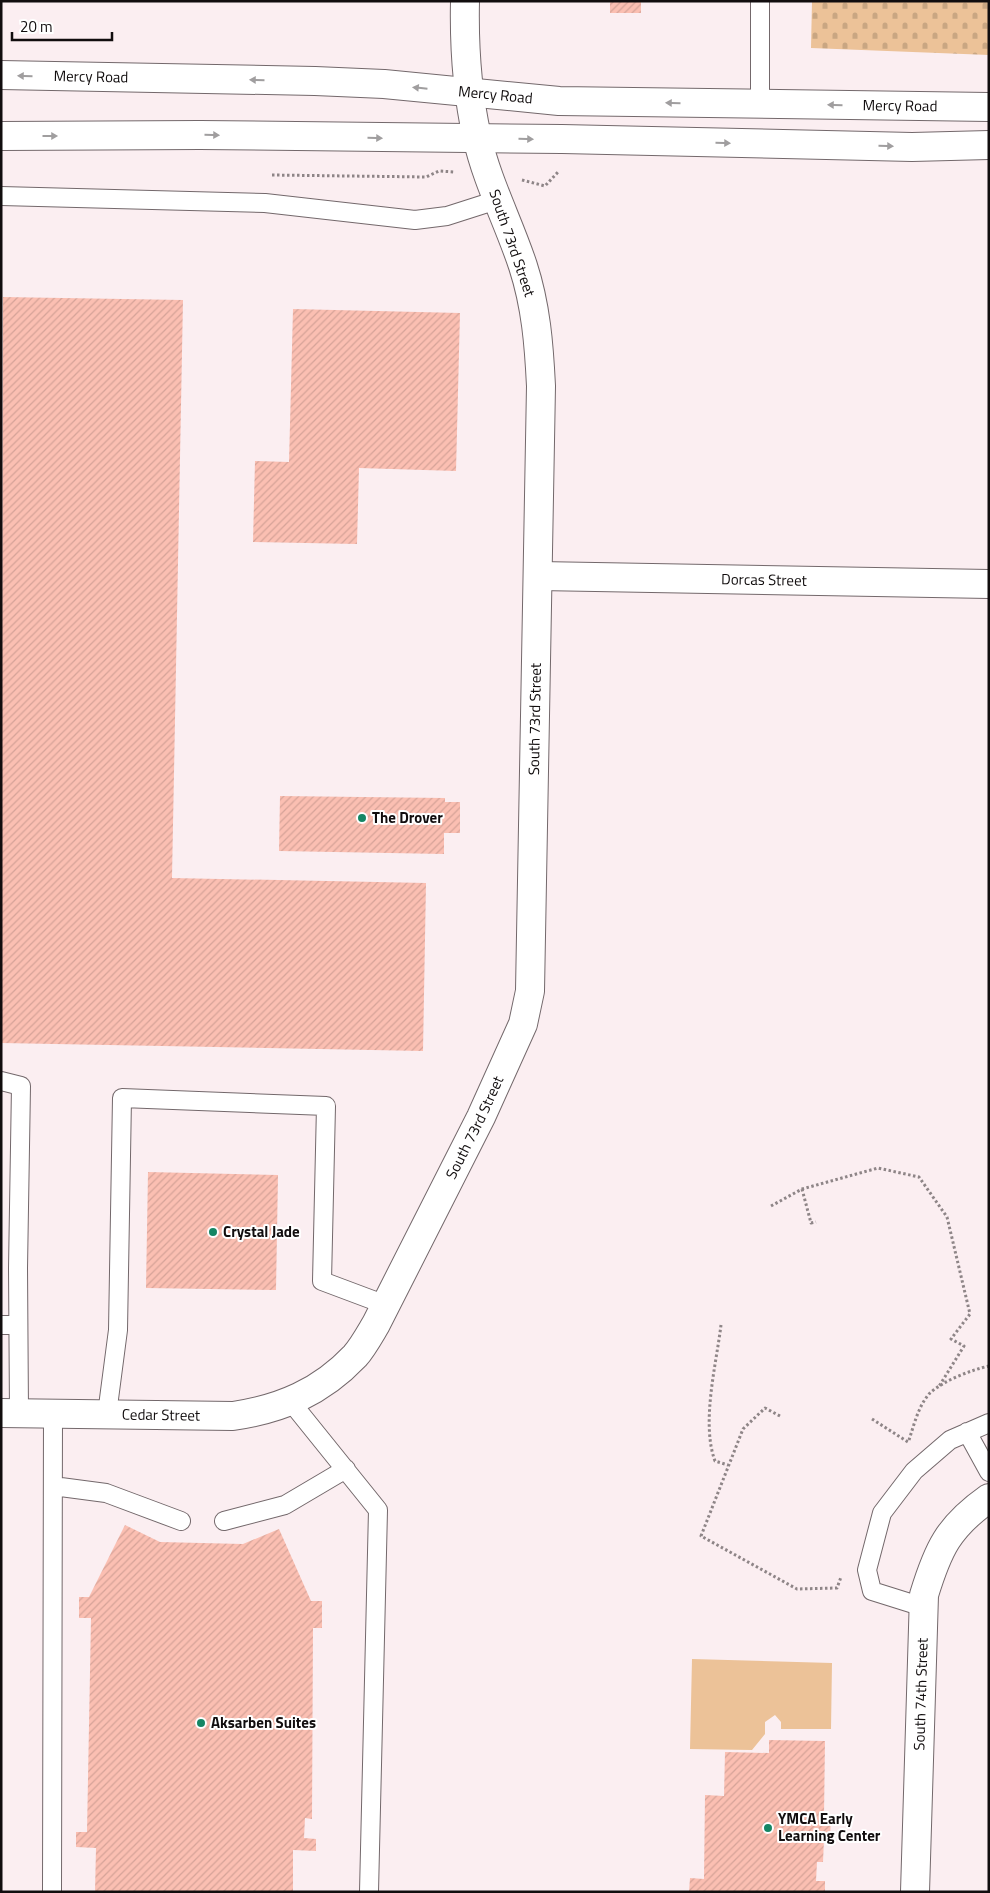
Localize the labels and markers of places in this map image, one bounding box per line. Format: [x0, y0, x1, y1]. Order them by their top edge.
place label: The Drover [372, 806, 443, 829]
marker: The Drover [356, 812, 368, 824]
place label: Crystal Jade [223, 1220, 300, 1243]
marker: Crystal Jade [207, 1226, 219, 1238]
place label: Aksarben Suites [211, 1711, 316, 1734]
marker: Aksarben Suites [195, 1717, 207, 1729]
place label: YMCA Early Learning Center [778, 1807, 881, 1847]
marker: YMCA Early Learning Center [762, 1822, 774, 1834]

